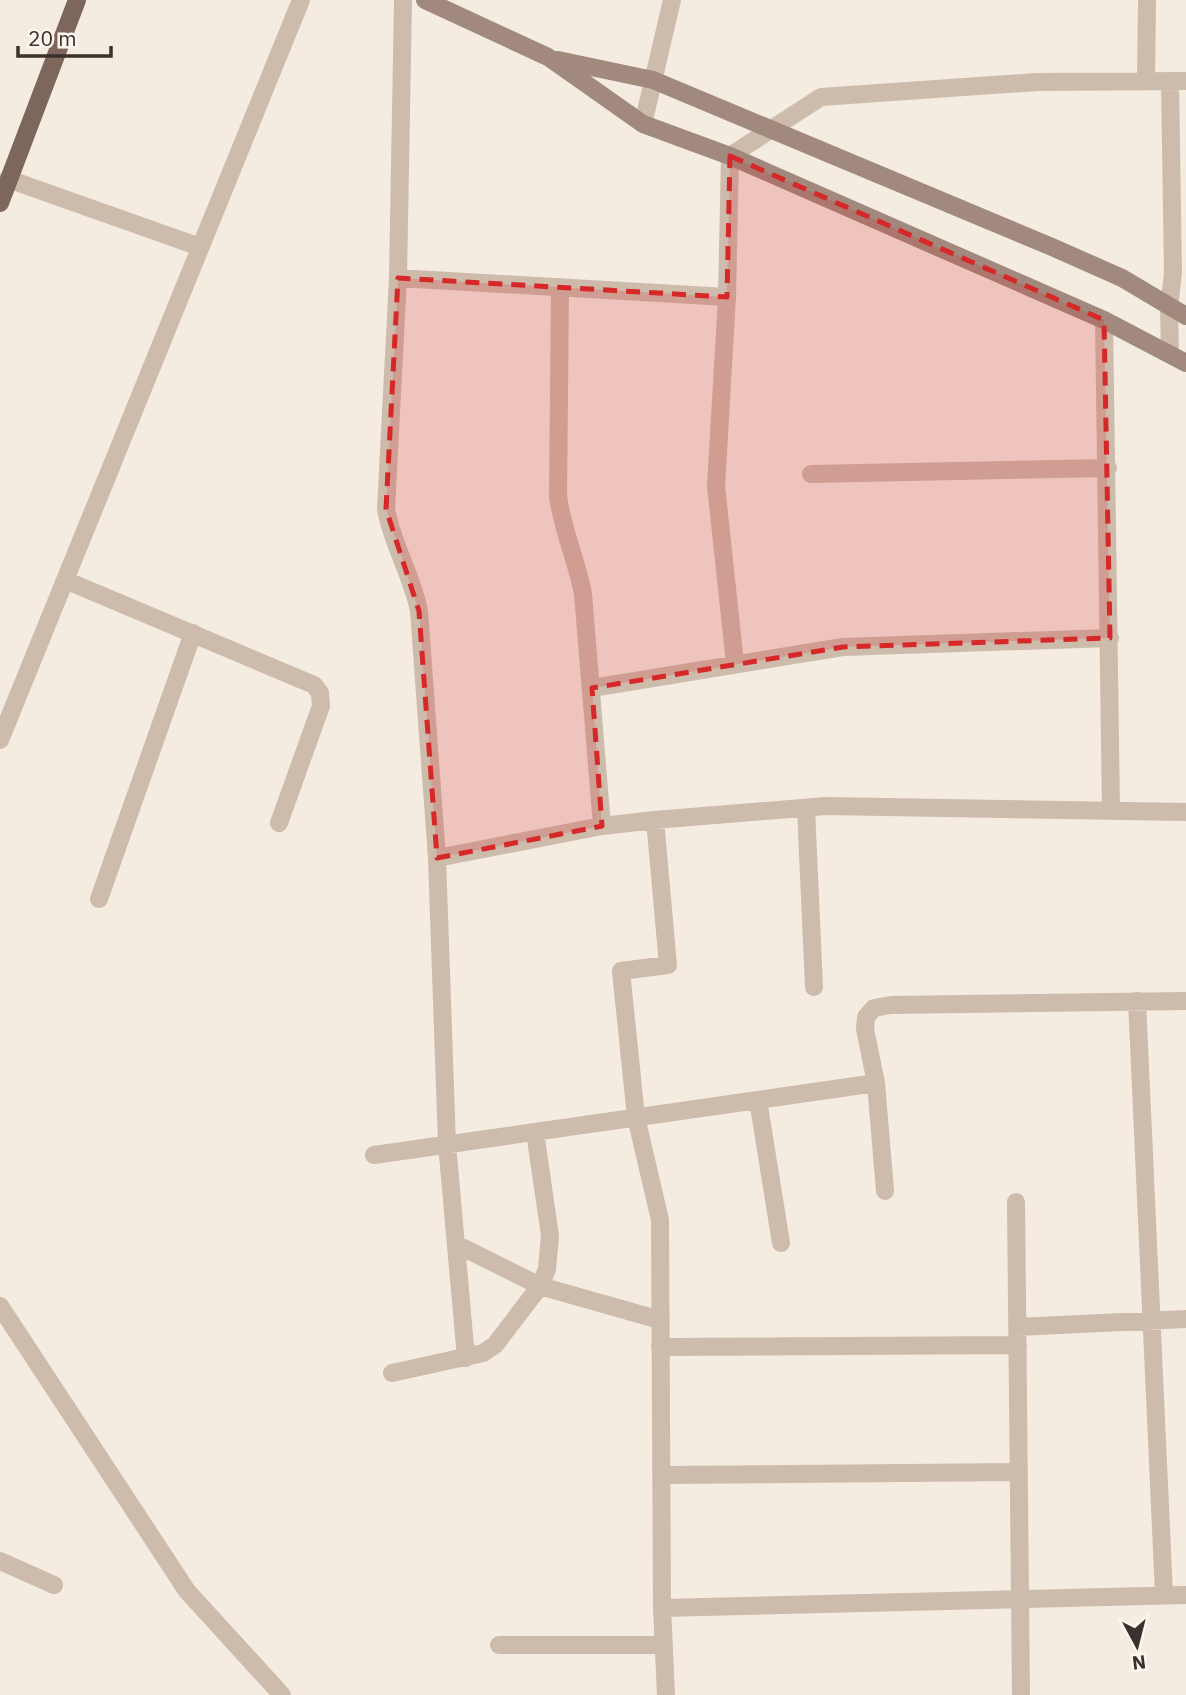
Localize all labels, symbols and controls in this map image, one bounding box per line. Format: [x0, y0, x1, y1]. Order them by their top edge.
scale bar [18, 14, 110, 58]
text: 20 m [28, 24, 77, 52]
north arrow [1102, 1611, 1172, 1681]
text: N [1131, 1650, 1147, 1676]

